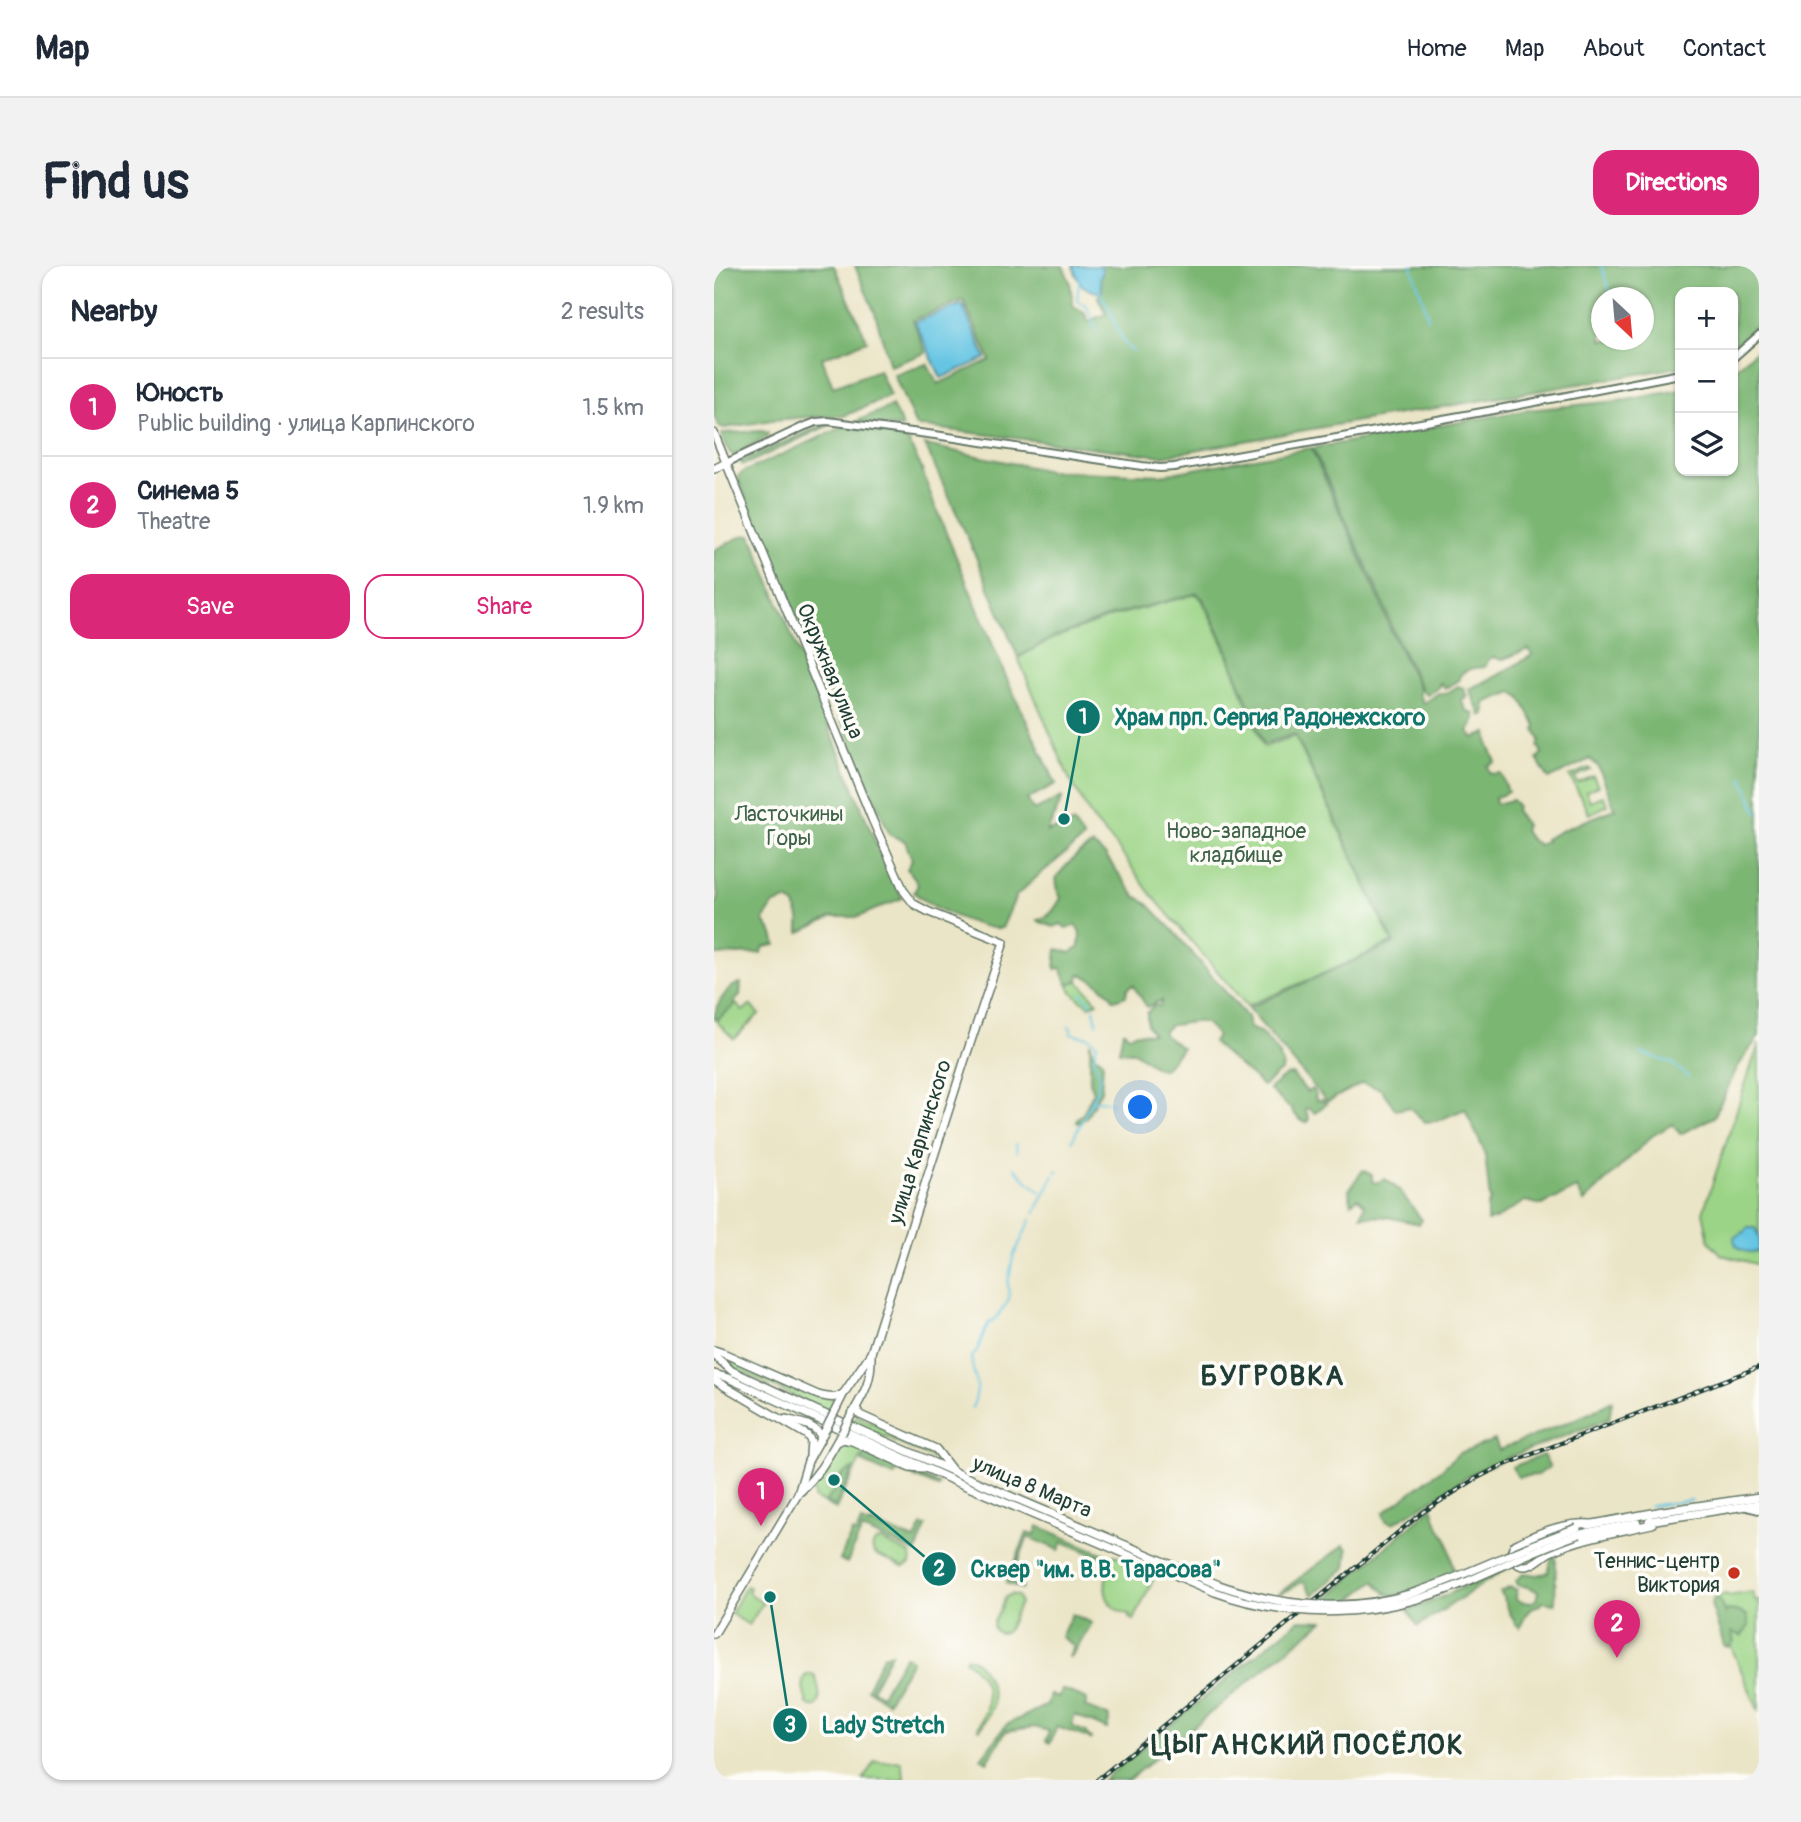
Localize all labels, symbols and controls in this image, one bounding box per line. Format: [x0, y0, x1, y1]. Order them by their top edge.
text: Map [35, 28, 90, 69]
text: Home [1406, 34, 1467, 63]
text: Map [1505, 34, 1545, 63]
text: About [1583, 34, 1645, 63]
text: Contact [1683, 34, 1766, 63]
button: Directions [1593, 150, 1759, 215]
text: Find us [42, 152, 189, 213]
north arrow [1591, 287, 1654, 350]
map controls [1675, 287, 1738, 476]
button: + [1675, 287, 1738, 350]
text: Nearby [70, 293, 157, 330]
text: 2 results [561, 297, 644, 326]
button: − [1675, 350, 1738, 413]
text: Юность [137, 377, 224, 409]
text: 1 [89, 393, 98, 422]
text: 1.5 km [582, 393, 644, 422]
text: Public building · улица Карпинского [137, 409, 475, 438]
button: layers [1675, 413, 1738, 476]
text: Синема 5 [137, 475, 239, 507]
text: 2 [87, 491, 99, 520]
text: 1.9 km [583, 491, 644, 520]
text: Theatre [137, 507, 210, 536]
button: Save [70, 574, 350, 639]
button: Share [364, 574, 644, 639]
street label: Окружная улица [791, 599, 869, 743]
callout: Храм прп. Сергия Радонежского [1066, 695, 1439, 739]
text: Храм прп. Сергия Радонежского [1115, 703, 1426, 732]
text: 1 [1079, 704, 1087, 731]
park label: Ласточкины Горы [733, 801, 844, 852]
park label: Ново-западное кладбище [1166, 818, 1307, 869]
street label: улица Карпинского [882, 1057, 958, 1228]
your location [1123, 1090, 1157, 1124]
district label: БУГРОВКА [1201, 1359, 1345, 1394]
street label: улица 8 Марта [967, 1449, 1096, 1524]
pin: 1 [738, 1468, 784, 1526]
callout: Сквер "им. В.В. Тарасова" [921, 1547, 1235, 1591]
place label: Теннис-центр Виктория [1594, 1548, 1720, 1599]
text: Сквер "им. В.В. Тарасова" [971, 1555, 1221, 1584]
text: 2 [933, 1556, 945, 1583]
marker: Теннис-центр Виктория [1726, 1565, 1742, 1581]
pin: 2 [1594, 1600, 1640, 1658]
callout: Lady Stretch [772, 1703, 958, 1747]
text: Lady Stretch [821, 1711, 945, 1740]
text: 3 [784, 1712, 796, 1739]
district label: ЦЫГАНСКИЙ ПОСЁЛОК [1151, 1728, 1465, 1763]

